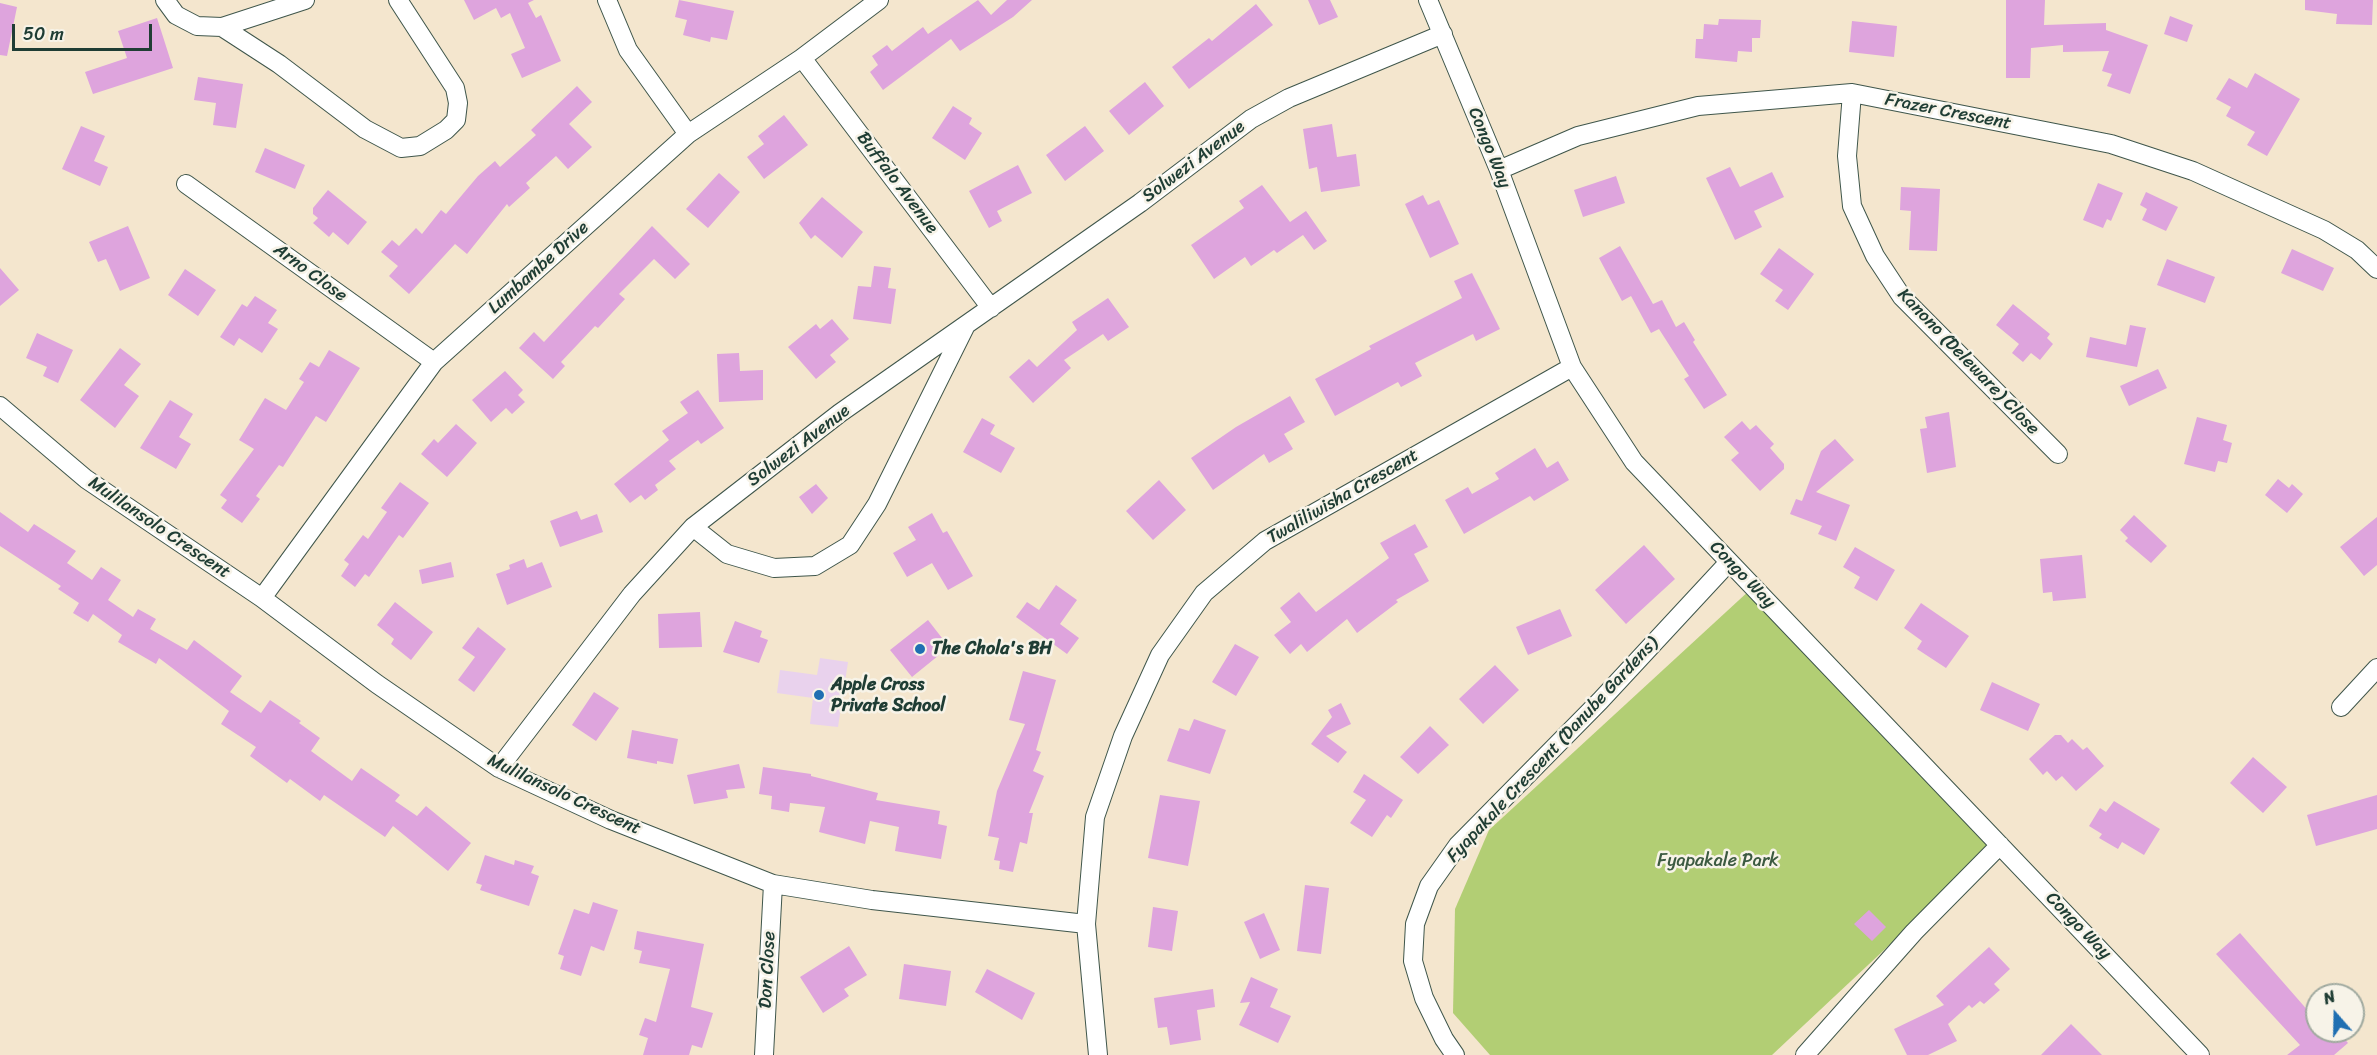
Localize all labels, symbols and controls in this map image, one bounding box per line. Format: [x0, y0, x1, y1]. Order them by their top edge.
scale bar [15, 12, 154, 50]
text: 50 m [23, 18, 64, 50]
street label: Frazer Crescent [1883, 89, 2013, 135]
street label: Congo Way [1463, 104, 1515, 192]
street label: Solwezi Avenue [1138, 116, 1250, 208]
street label: Buffalo Avenue [852, 128, 942, 238]
street label: Lumbambe Drive [484, 217, 594, 319]
street label: Arno Close [269, 239, 351, 307]
street label: Kanono (Deleware) Close [1892, 284, 2044, 440]
street label: Solwezi Avenue [743, 400, 855, 492]
street label: Twaliliwisha Crescent [1264, 445, 1422, 549]
street label: Mulilansolo Crescent [84, 472, 234, 584]
street label: Congo Way [1705, 537, 1779, 613]
street label: Fyapakale Crescent (Danube Gardens) [1443, 633, 1663, 867]
place label: The Chola's BH [932, 638, 1052, 660]
marker: The Chola's BH [913, 642, 927, 656]
place label: Apple Cross Private School [831, 674, 945, 716]
marker: Apple Cross Private School [812, 688, 826, 702]
street label: Mulilansolo Crescent [484, 750, 644, 840]
park label: Fyapakale Park [1657, 850, 1779, 872]
street label: Congo Way [2041, 888, 2115, 964]
street label: Don Close [755, 931, 781, 1009]
text: N [2319, 982, 2340, 1013]
north arrow [2305, 983, 2365, 1043]

